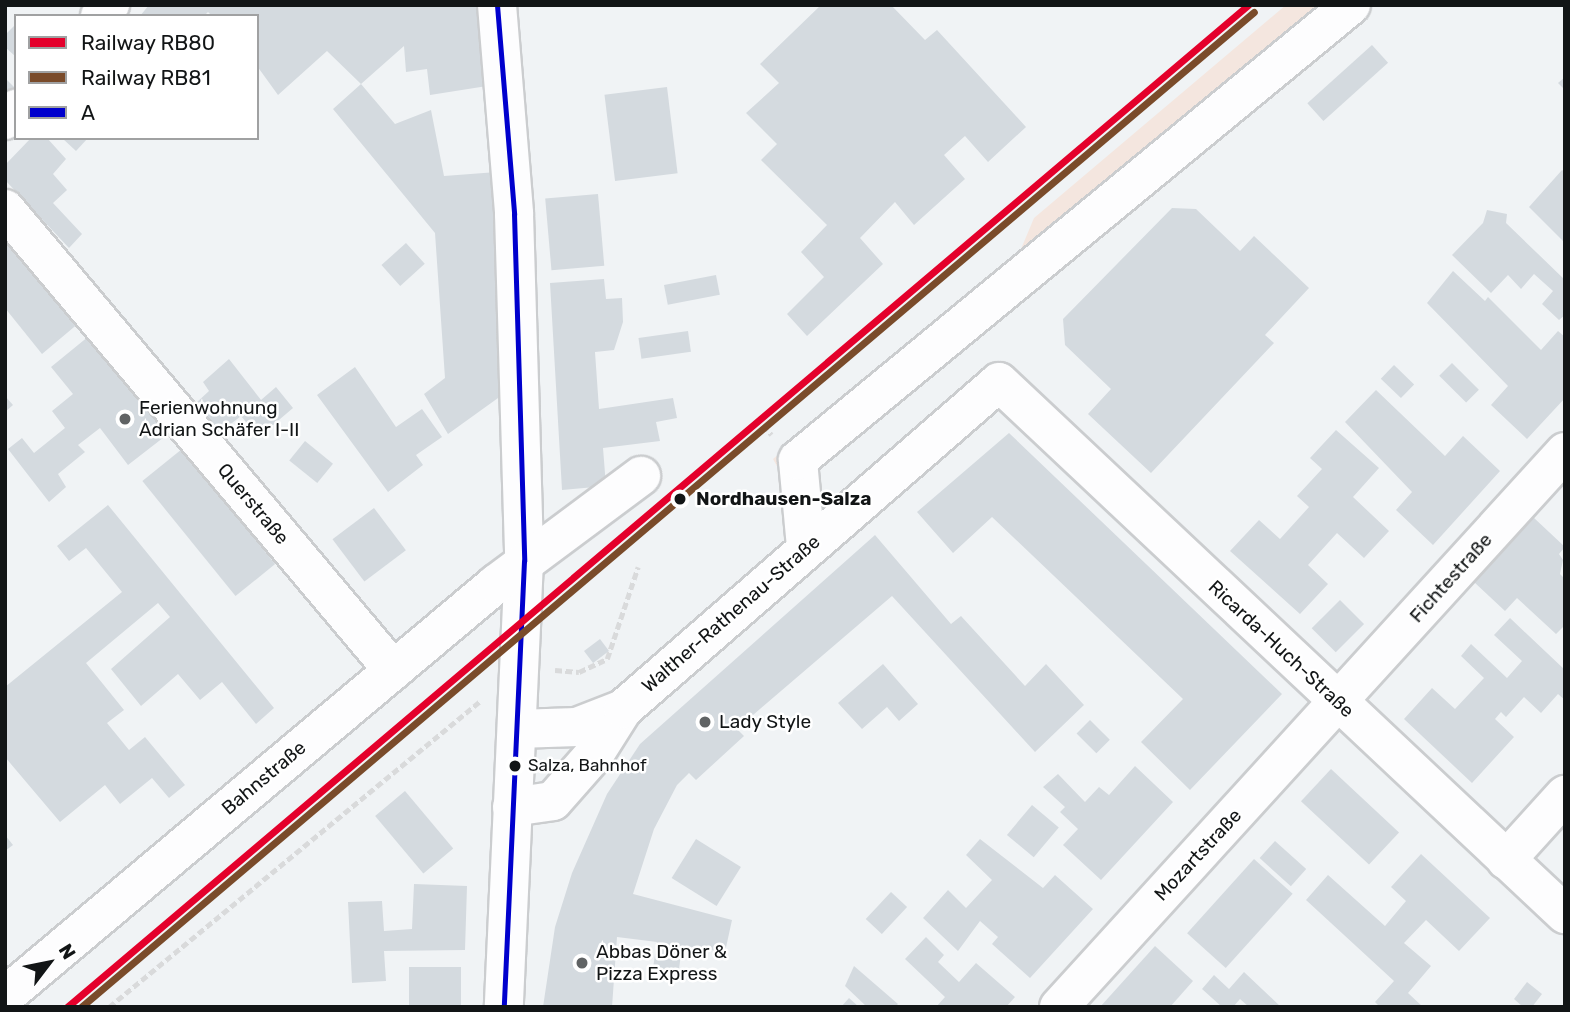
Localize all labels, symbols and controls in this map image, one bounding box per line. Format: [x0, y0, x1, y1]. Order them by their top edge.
legend [14, 14, 259, 140]
text: Railway RB80 [81, 30, 215, 55]
text: Railway RB81 [81, 65, 211, 90]
text: A [81, 100, 95, 125]
place label: Ferienwohnung Adrian Schäfer I-II [139, 397, 300, 441]
marker: Ferienwohnung Adrian Schäfer I-II [117, 411, 133, 427]
street label: Querstraße [213, 459, 293, 549]
place label: Nordhausen-Salza [696, 488, 871, 510]
marker: Nordhausen-Salza [670, 489, 690, 509]
street label: Fichtestraße [1405, 529, 1497, 627]
street label: Walther-Rathenau-Straße [637, 530, 825, 698]
street label: Ricarda-Huch-Straße [1204, 576, 1358, 722]
place label: Lady Style [719, 711, 812, 733]
marker: Lady Style [697, 714, 713, 730]
street label: Bahnstraße [217, 736, 311, 820]
place label: Salza, Bahnhof [528, 756, 646, 776]
marker: Salza, Bahnhof [508, 759, 522, 773]
street label: Mozartstraße [1150, 804, 1246, 906]
north arrow [14, 928, 84, 998]
text: N [54, 940, 81, 963]
place label: Abbas Döner & Pizza Express [596, 941, 727, 985]
marker: Abbas Döner & Pizza Express [574, 955, 590, 971]

